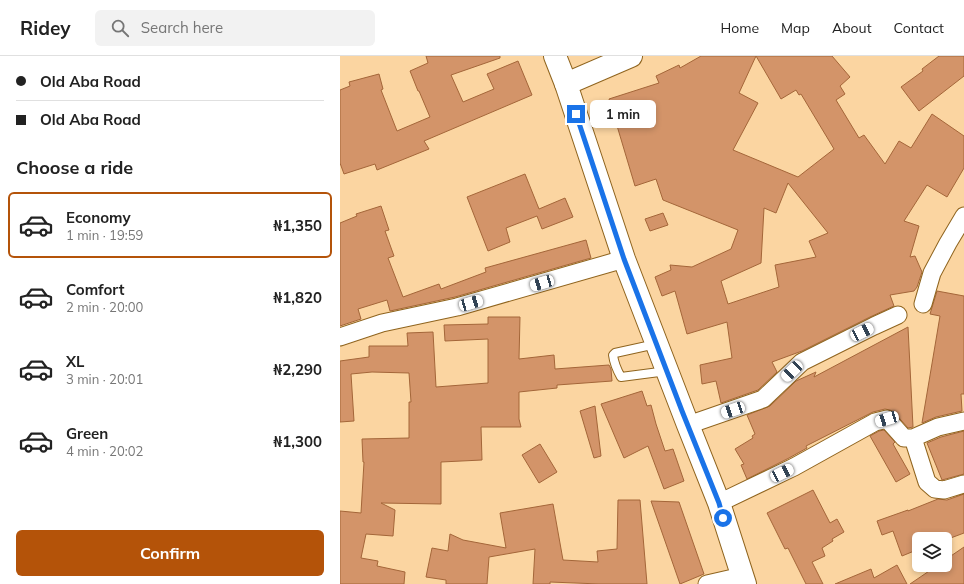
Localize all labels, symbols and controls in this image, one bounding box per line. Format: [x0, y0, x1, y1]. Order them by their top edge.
search box [95, 10, 375, 46]
text: Ridey [20, 16, 71, 40]
icon: search [109, 17, 131, 39]
text: Search here [141, 18, 223, 37]
text: Home [720, 19, 759, 37]
text: Map [781, 19, 810, 37]
text: About [832, 19, 872, 37]
text: Contact [894, 19, 944, 37]
text: Old Aba Road [40, 72, 141, 91]
callout: 1 min [590, 100, 656, 128]
route end [567, 105, 585, 123]
text: 1 min [606, 106, 640, 122]
text: Old Aba Road [40, 110, 141, 129]
text: Choose a ride [16, 156, 133, 179]
icon: car [18, 207, 54, 243]
text: Economy [66, 208, 131, 227]
text: ₦1,350 [273, 216, 322, 235]
text: 1 min · 19:59 [66, 227, 143, 243]
car [529, 274, 555, 292]
icon: car [18, 279, 54, 315]
text: Comfort [66, 280, 124, 299]
text: ₦1,820 [273, 288, 322, 307]
car [458, 294, 484, 312]
text: 2 min · 20:00 [66, 299, 143, 315]
car [849, 321, 875, 343]
icon: car [18, 351, 54, 387]
text: XL [66, 352, 84, 371]
car [779, 358, 805, 384]
text: ₦2,290 [273, 360, 322, 379]
text: 3 min · 20:01 [66, 371, 143, 387]
car [720, 400, 746, 420]
car [874, 410, 900, 428]
icon: car [18, 423, 54, 459]
text: Green [66, 424, 108, 443]
text: ₦1,300 [273, 432, 322, 451]
text: 4 min · 20:02 [66, 443, 143, 459]
car [769, 462, 795, 484]
route start [714, 509, 732, 527]
button: Confirm [16, 530, 324, 576]
map controls [912, 532, 952, 572]
button: layers [912, 532, 952, 572]

